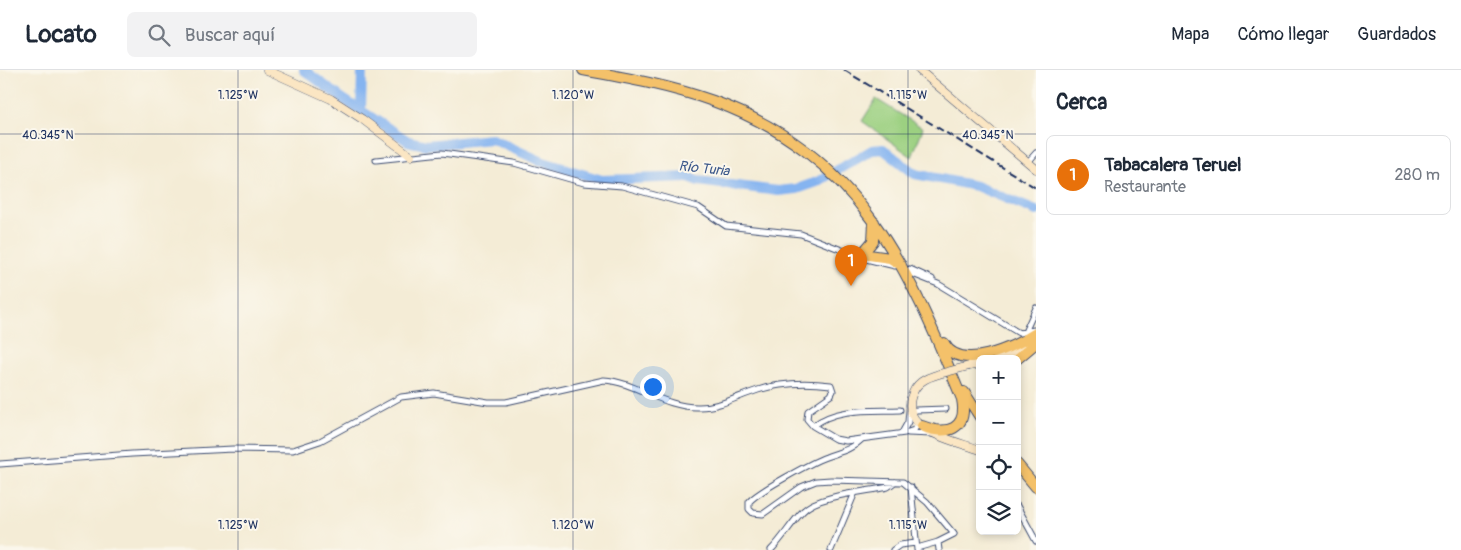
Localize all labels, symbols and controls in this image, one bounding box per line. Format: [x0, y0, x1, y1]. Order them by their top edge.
search box [127, 12, 477, 57]
text: Locato [25, 20, 97, 49]
icon: search [145, 21, 173, 49]
text: Buscar aquí [185, 23, 275, 47]
text: Mapa [1171, 23, 1209, 46]
text: Cómo llegar [1237, 23, 1329, 46]
text: Guardados [1357, 23, 1436, 46]
text: 1.125°W [218, 88, 258, 103]
text: 1.120°W [552, 88, 594, 103]
text: 1.115°W [889, 88, 927, 103]
text: Cerca [1056, 89, 1107, 116]
text: 40.345°N [22, 128, 74, 143]
text: 40.345°N [962, 128, 1014, 143]
text: Tabacalera Teruel [1104, 153, 1242, 177]
water label: Río Turia [678, 157, 732, 180]
text: 1 [1070, 165, 1076, 185]
text: 280 m [1394, 165, 1440, 185]
text: Restaurante [1104, 177, 1186, 197]
pin: 1 [835, 245, 867, 286]
map controls [976, 355, 1021, 535]
button: + [976, 355, 1021, 400]
your location [640, 374, 666, 400]
button: − [976, 400, 1021, 445]
button: locate [976, 445, 1021, 490]
button: layers [976, 490, 1021, 535]
text: 1.125°W [218, 518, 258, 533]
text: 1.120°W [552, 518, 594, 533]
text: 1.115°W [889, 518, 927, 533]

